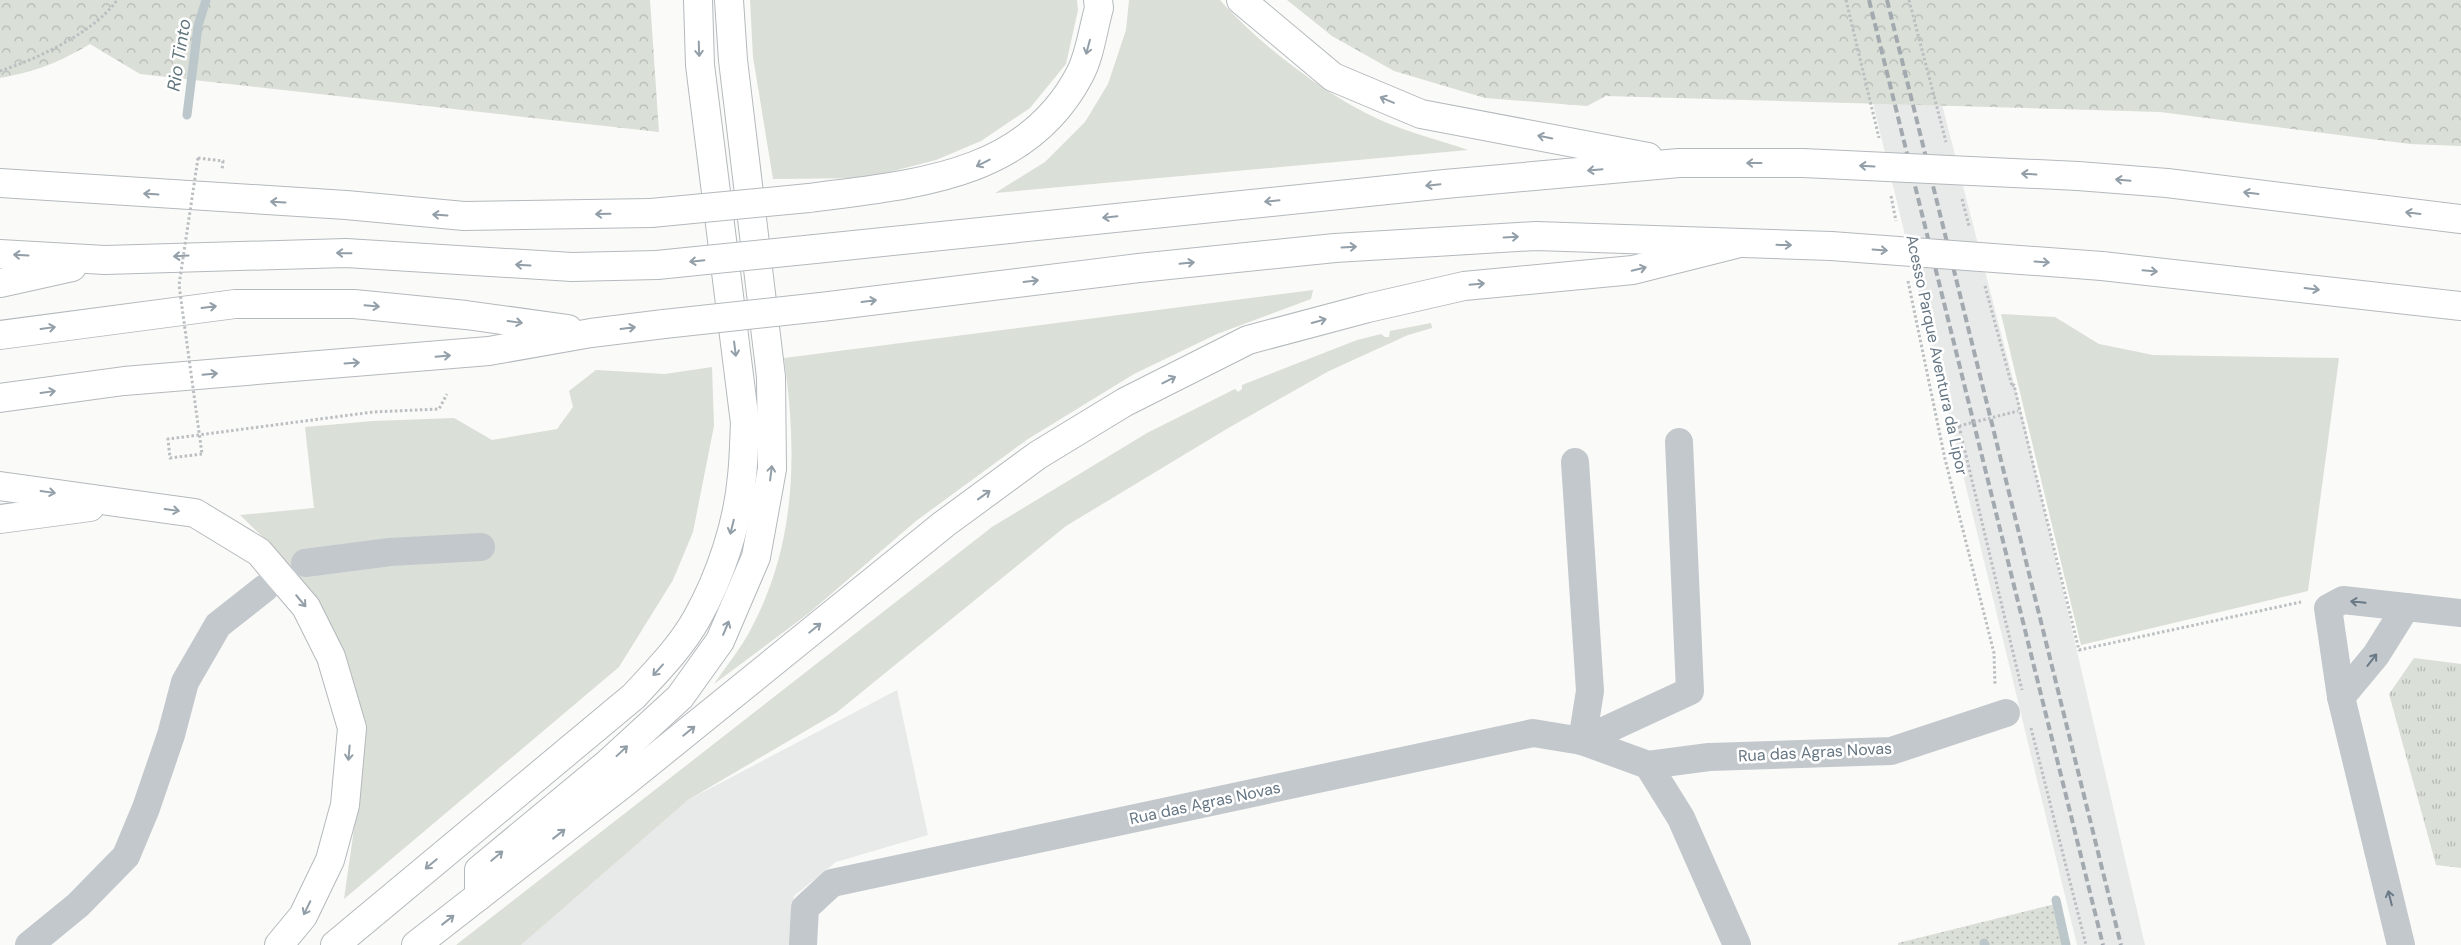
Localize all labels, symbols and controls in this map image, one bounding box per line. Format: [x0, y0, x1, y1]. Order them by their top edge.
water label: Rio Tinto [161, 17, 197, 93]
one-way arrow [1083, 39, 1092, 55]
one-way arrow [695, 40, 704, 56]
one-way arrow [1380, 95, 1395, 104]
one-way arrow [1537, 132, 1553, 141]
one-way arrow [1746, 158, 1762, 168]
one-way arrow [976, 159, 991, 168]
one-way arrow [1859, 162, 1875, 171]
one-way arrow [1587, 165, 1603, 175]
one-way arrow [2021, 169, 2037, 178]
one-way arrow [2115, 175, 2131, 184]
one-way arrow [1426, 180, 1442, 190]
one-way arrow [2244, 188, 2260, 198]
one-way arrow [143, 190, 159, 199]
one-way arrow [1264, 196, 1280, 206]
one-way arrow [271, 197, 287, 206]
one-way arrow [2405, 208, 2421, 218]
one-way arrow [595, 209, 611, 219]
one-way arrow [432, 210, 448, 219]
one-way arrow [1102, 212, 1118, 222]
one-way arrow [1503, 233, 1519, 242]
street label: Acesso Parque Aventura da Lipor [1901, 233, 1973, 477]
one-way arrow [1775, 240, 1791, 250]
one-way arrow [1341, 242, 1357, 251]
one-way arrow [1871, 245, 1887, 254]
one-way arrow [336, 248, 352, 258]
one-way arrow [13, 251, 29, 260]
one-way arrow [174, 252, 190, 261]
one-way arrow [689, 256, 705, 266]
one-way arrow [2033, 257, 2049, 266]
one-way arrow [1179, 258, 1195, 268]
one-way arrow [516, 260, 532, 269]
one-way arrow [1631, 264, 1647, 273]
one-way arrow [2142, 266, 2158, 275]
one-way arrow [1022, 276, 1038, 286]
one-way arrow [1469, 280, 1485, 289]
one-way arrow [2303, 284, 2319, 294]
one-way arrow [861, 296, 877, 306]
one-way arrow [363, 301, 379, 311]
one-way arrow [201, 302, 217, 312]
one-way arrow [1311, 316, 1327, 326]
one-way arrow [506, 317, 522, 327]
one-way arrow [40, 323, 56, 333]
one-way arrow [619, 323, 635, 333]
one-way arrow [730, 341, 740, 357]
one-way arrow [435, 351, 451, 361]
one-way arrow [344, 359, 360, 368]
one-way arrow [202, 370, 218, 379]
one-way arrow [1161, 375, 1176, 384]
one-way arrow [40, 387, 56, 397]
one-way arrow [766, 466, 776, 482]
one-way arrow [40, 487, 56, 497]
one-way arrow [976, 489, 990, 500]
one-way arrow [164, 505, 180, 515]
one-way arrow [727, 519, 736, 535]
one-way arrow [295, 594, 306, 607]
one-way arrow [2350, 597, 2366, 606]
one-way arrow [721, 621, 731, 636]
one-way arrow [808, 623, 821, 634]
one-way arrow [2366, 653, 2377, 666]
one-way arrow [652, 663, 663, 676]
one-way arrow [682, 725, 695, 736]
street label: Rua das Agras Novas [1738, 737, 1892, 767]
one-way arrow [345, 745, 354, 761]
one-way arrow [615, 745, 628, 757]
street label: Rua das Agras Novas [1127, 777, 1283, 829]
one-way arrow [552, 828, 565, 839]
one-way arrow [491, 850, 504, 861]
one-way arrow [425, 859, 438, 870]
one-way arrow [2384, 890, 2394, 906]
one-way arrow [302, 900, 311, 915]
one-way arrow [441, 915, 454, 926]

